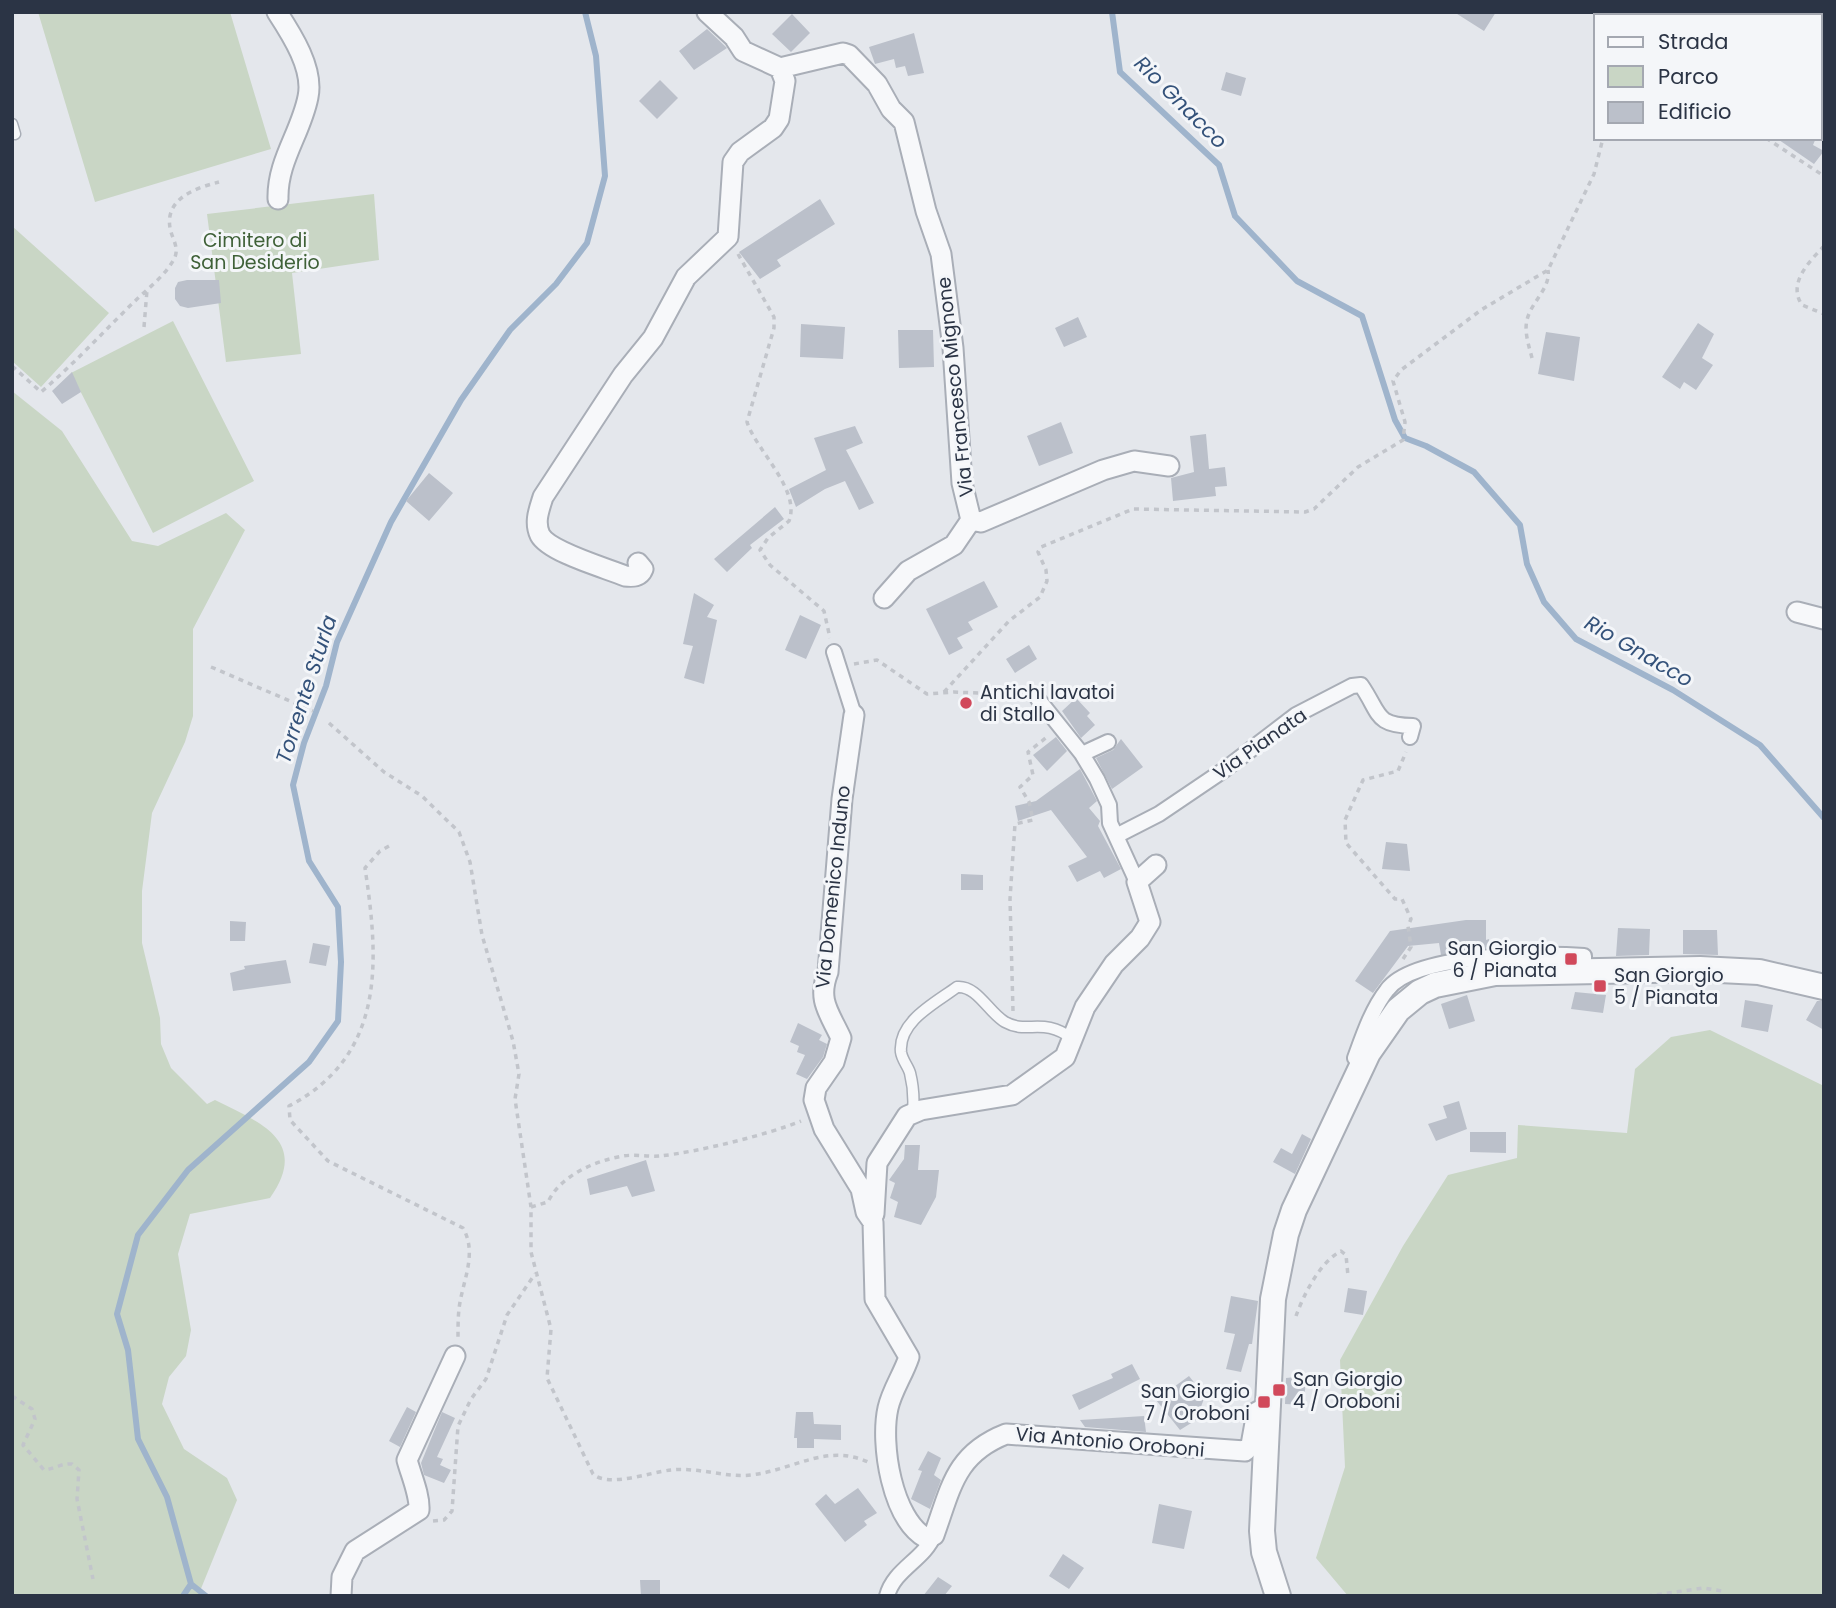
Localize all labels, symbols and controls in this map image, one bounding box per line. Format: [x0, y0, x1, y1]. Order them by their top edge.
legend [1594, 14, 1822, 140]
text: Strada [1658, 27, 1728, 56]
water label: Rio Gnacco [1128, 49, 1234, 155]
text: Parco [1658, 62, 1718, 91]
text: Edificio [1658, 97, 1732, 126]
park label: Cimitero di San Desiderio [190, 227, 320, 276]
street label: Via Francesco Mignone [930, 276, 980, 498]
water label: Rio Gnacco [1580, 608, 1698, 694]
water label: Torrente Sturla [268, 611, 344, 767]
place label: Antichi lavatoi di Stallo [980, 679, 1115, 728]
marker: Antichi lavatoi di Stallo [958, 695, 974, 711]
street label: Via Pianata [1208, 702, 1312, 786]
street label: Via Domenico Induno [809, 784, 857, 990]
place label: San Giorgio 6 / Pianata [1447, 935, 1557, 984]
marker: San Giorgio 6 / Pianata [1563, 951, 1579, 967]
place label: San Giorgio 5 / Pianata [1614, 962, 1724, 1011]
marker: San Giorgio 5 / Pianata [1592, 978, 1608, 994]
place label: San Giorgio 4 / Oroboni [1293, 1366, 1403, 1415]
place label: San Giorgio 7 / Oroboni [1140, 1378, 1250, 1427]
marker: San Giorgio 4 / Oroboni [1271, 1382, 1287, 1398]
marker: San Giorgio 7 / Oroboni [1256, 1394, 1272, 1410]
street label: Via Antonio Oroboni [1014, 1420, 1206, 1464]

